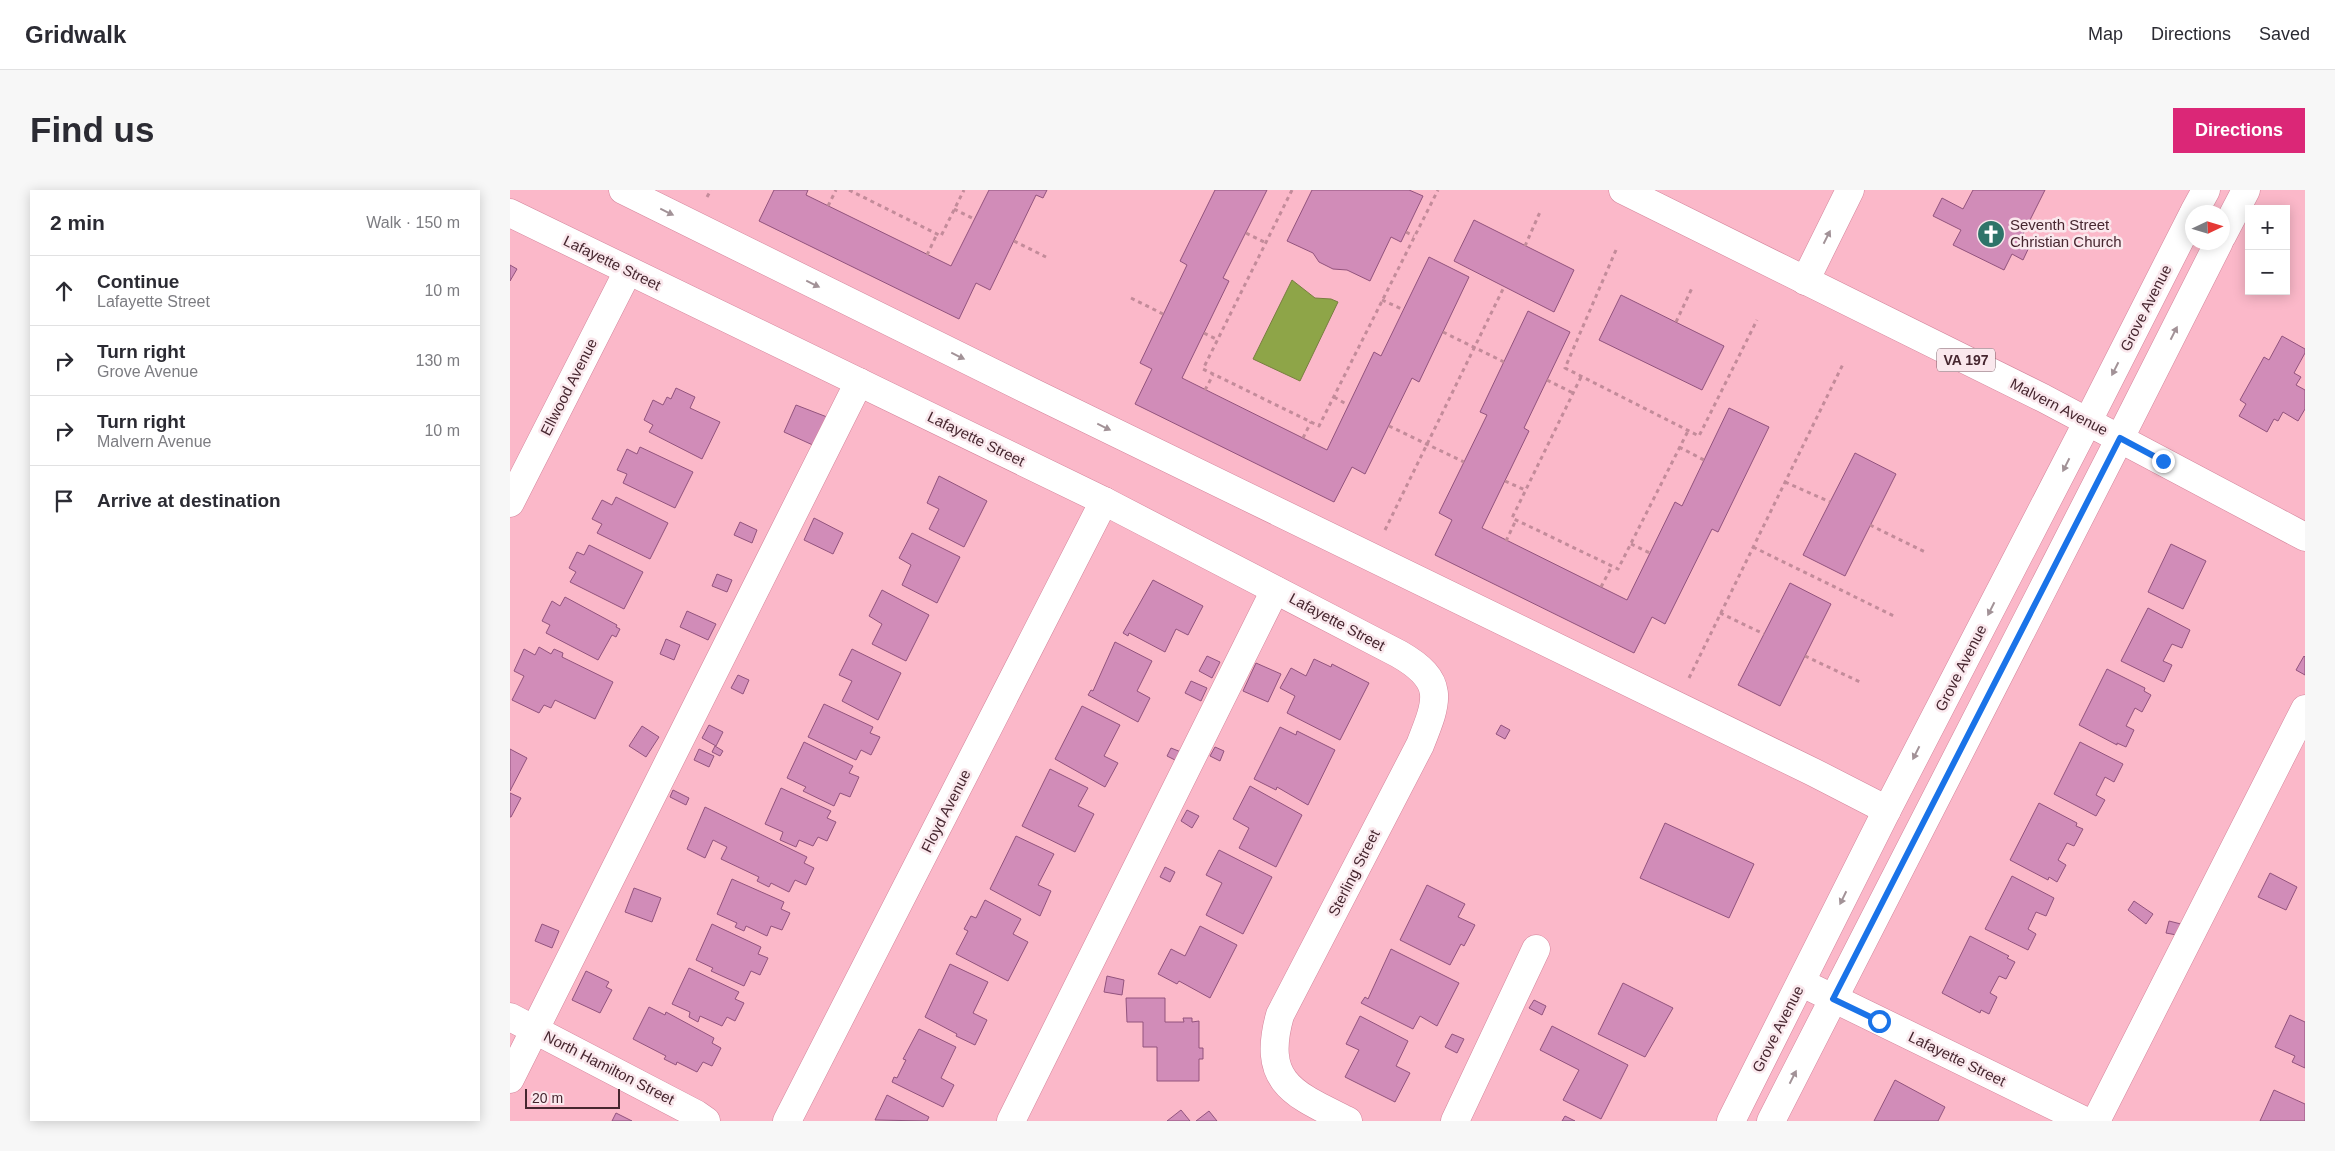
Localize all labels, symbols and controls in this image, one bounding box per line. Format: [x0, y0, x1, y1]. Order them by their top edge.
text: Gridwalk [25, 21, 126, 48]
text: Map [2088, 24, 2123, 44]
text: Directions [2151, 24, 2231, 44]
text: Saved [2259, 24, 2310, 44]
button: Directions [2173, 108, 2305, 153]
text: Find us [30, 110, 154, 149]
north arrow [2185, 205, 2230, 250]
map controls [2245, 205, 2290, 295]
button: + [2245, 205, 2290, 250]
one-way arrow [660, 208, 674, 216]
text: 2 min [50, 211, 105, 234]
text: Walk · 150 m [366, 214, 460, 231]
place label: Seventh Street Christian Church [2010, 216, 2122, 250]
church icon: Seventh Street Christian Church [1976, 219, 2006, 249]
one-way arrow [1823, 230, 1831, 244]
street label: Lafayette Street [561, 232, 664, 294]
button: − [2245, 250, 2290, 295]
street label: Grove Avenue [2116, 262, 2175, 354]
text: Continue [97, 271, 179, 292]
icon: ahead [50, 277, 78, 305]
one-way arrow [806, 280, 820, 288]
text: 10 m [424, 282, 460, 299]
text: Lafayette Street [97, 293, 210, 310]
one-way arrow [2170, 325, 2178, 340]
street label: Ellwood Avenue [537, 335, 600, 438]
text: Turn right [97, 341, 185, 362]
icon: right [50, 347, 78, 375]
road number: VA 197 [1937, 348, 1995, 372]
one-way arrow [951, 351, 966, 360]
text: 130 m [416, 352, 460, 369]
one-way arrow [2111, 361, 2119, 376]
text: Grove Avenue [97, 363, 198, 380]
street label: Malvern Avenue [2008, 375, 2111, 438]
street label: Lafayette Street [925, 408, 1028, 470]
text: Turn right [97, 411, 185, 432]
icon: right [50, 417, 78, 445]
text: 10 m [424, 422, 460, 439]
one-way arrow [1097, 423, 1111, 431]
text: Malvern Avenue [97, 433, 211, 450]
route end [2152, 450, 2175, 473]
one-way arrow [2062, 457, 2070, 472]
icon: arrive [50, 487, 78, 515]
text: Arrive at destination [97, 490, 281, 511]
street label: Lafayette Street [1286, 589, 1389, 654]
one-way arrow [1987, 602, 1995, 616]
street label: Grove Avenue [1931, 622, 1990, 714]
one-way arrow [1912, 746, 1920, 760]
street label: Floyd Avenue [917, 767, 974, 855]
street label: Sterling Street [1324, 826, 1383, 919]
one-way arrow [1839, 891, 1847, 906]
street label: Grove Avenue [1748, 983, 1807, 1075]
route start [1868, 1010, 1891, 1033]
street label: North Hamilton Street [541, 1027, 678, 1108]
street label: Lafayette Street [1906, 1028, 2009, 1090]
one-way arrow [1789, 1070, 1797, 1085]
scale bar [525, 1086, 620, 1109]
text: 20 m [532, 1090, 563, 1106]

